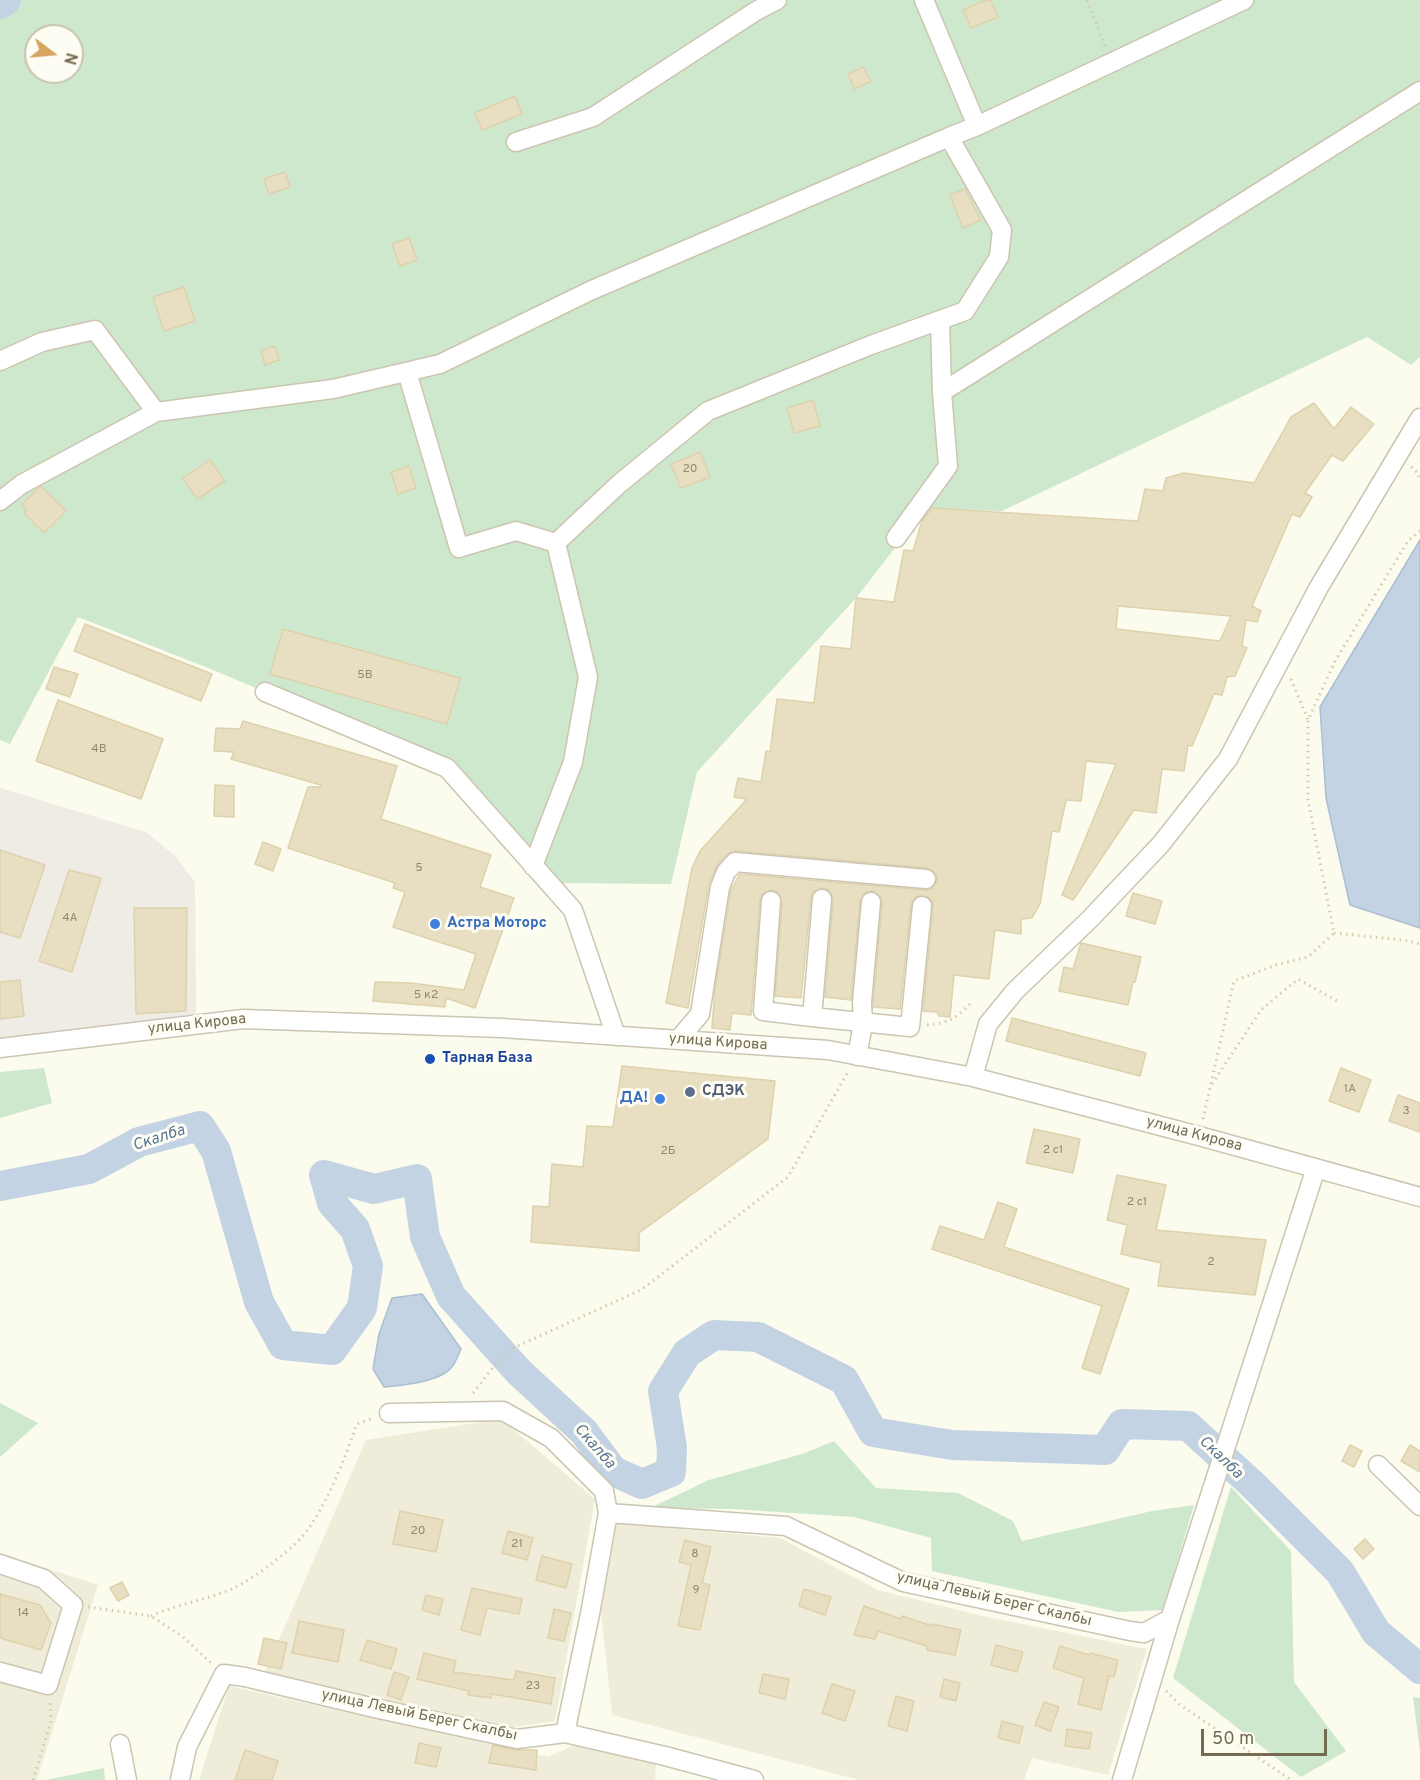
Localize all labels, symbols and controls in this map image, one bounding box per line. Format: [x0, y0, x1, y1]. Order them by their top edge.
north arrow [24, 24, 84, 84]
text: N [58, 50, 81, 67]
house number: 20 [682, 463, 698, 477]
house number: 5В [357, 669, 373, 683]
house number: 4В [91, 743, 107, 757]
house number: 5 [415, 862, 423, 876]
house number: 4А [62, 912, 78, 926]
place label: Астра Моторс [447, 915, 547, 933]
marker: Астра Моторс [428, 917, 442, 931]
house number: 5 к2 [414, 989, 438, 1003]
street label: улица Кирова [147, 1011, 247, 1039]
street label: улица Кирова [668, 1031, 768, 1055]
place label: Тарная База [442, 1050, 533, 1068]
marker: Тарная База [423, 1052, 437, 1066]
place label: СДЭК [702, 1083, 745, 1101]
house number: 1А [1344, 1083, 1356, 1097]
marker: СДЭК [683, 1085, 697, 1099]
place label: ДА! [620, 1090, 648, 1108]
marker: ДА! [653, 1092, 667, 1106]
house number: 3 [1402, 1105, 1410, 1119]
street label: улица Кирова [1144, 1114, 1244, 1156]
water label: Скалба [131, 1122, 187, 1156]
house number: 2 с1 [1043, 1144, 1063, 1158]
house number: 2Б [660, 1145, 676, 1159]
house number: 2 с1 [1127, 1196, 1147, 1210]
house number: 2 [1207, 1256, 1215, 1270]
water label: Скалба [569, 1420, 619, 1474]
water label: Скалба [1194, 1432, 1246, 1484]
house number: 20 [410, 1525, 426, 1539]
house number: 21 [511, 1538, 523, 1552]
house number: 8 [691, 1548, 699, 1562]
street label: улица Левый Берег Скалбы [895, 1569, 1093, 1631]
house number: 9 [692, 1584, 700, 1598]
house number: 14 [17, 1607, 29, 1621]
house number: 23 [526, 1680, 540, 1694]
street label: улица Левый Берег Скалбы [319, 1686, 519, 1746]
scale bar [1204, 1717, 1330, 1755]
text: 50 m [1212, 1728, 1254, 1751]

